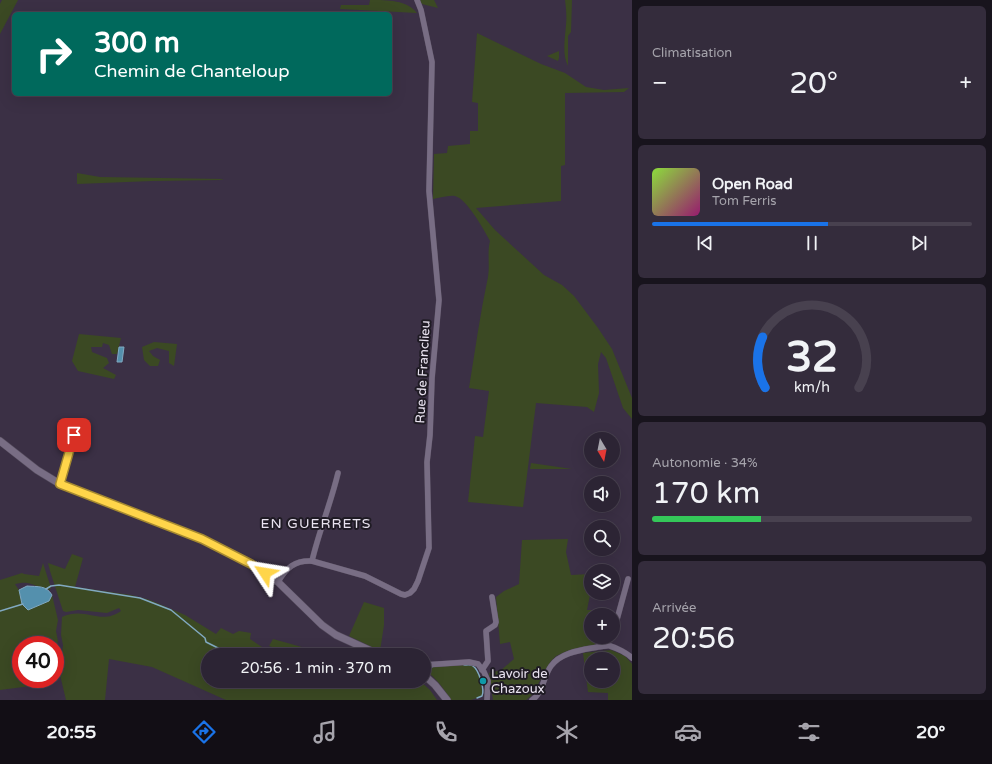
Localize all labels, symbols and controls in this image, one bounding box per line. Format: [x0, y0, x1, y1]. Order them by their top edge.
text: 300 m [94, 26, 180, 60]
icon: right [28, 28, 80, 80]
text: Climatisation [652, 45, 732, 61]
text: Chemin de Chanteloup [94, 60, 290, 82]
text: 20° [789, 65, 838, 102]
text: − [652, 70, 668, 96]
text: + [960, 70, 972, 96]
text: Open Road [712, 175, 793, 193]
text: Tom Ferris [712, 193, 776, 209]
icon: previous [694, 232, 716, 254]
icon: pause [801, 232, 823, 254]
icon: next [908, 232, 930, 254]
street label: Rue de Franclieu [412, 320, 434, 424]
text: 32 [786, 333, 838, 383]
text: km/h [794, 379, 830, 396]
pin [57, 418, 91, 452]
icon: arrive [63, 424, 85, 446]
north arrow [584, 432, 620, 468]
map controls [584, 432, 620, 688]
text: Autonomie · 34% [652, 455, 758, 471]
text: 170 km [652, 475, 760, 512]
button: sound [584, 476, 620, 512]
district label: EN GUERRETS [261, 515, 371, 532]
button: search [584, 520, 620, 556]
position arrow [244, 552, 286, 594]
button: layers [584, 564, 620, 600]
text: Arrivée [652, 600, 696, 616]
button: + [584, 608, 620, 644]
text: 20:56 [652, 620, 735, 657]
speed limit sign: 40 [12, 636, 64, 688]
button: − [584, 652, 620, 688]
text: 20:56 · 1 min · 370 m [241, 659, 391, 677]
place label: Lavoir de Chazoux [491, 666, 548, 697]
marker: Lavoir de Chazoux [478, 676, 488, 686]
icon: directions [190, 718, 218, 746]
icon: music [311, 718, 339, 746]
icon: phone [432, 718, 460, 746]
icon: climate [553, 718, 581, 746]
icon: car [674, 718, 702, 746]
icon: filters [795, 718, 823, 746]
text: 20:55 [47, 721, 96, 743]
text: 20° [916, 721, 945, 743]

